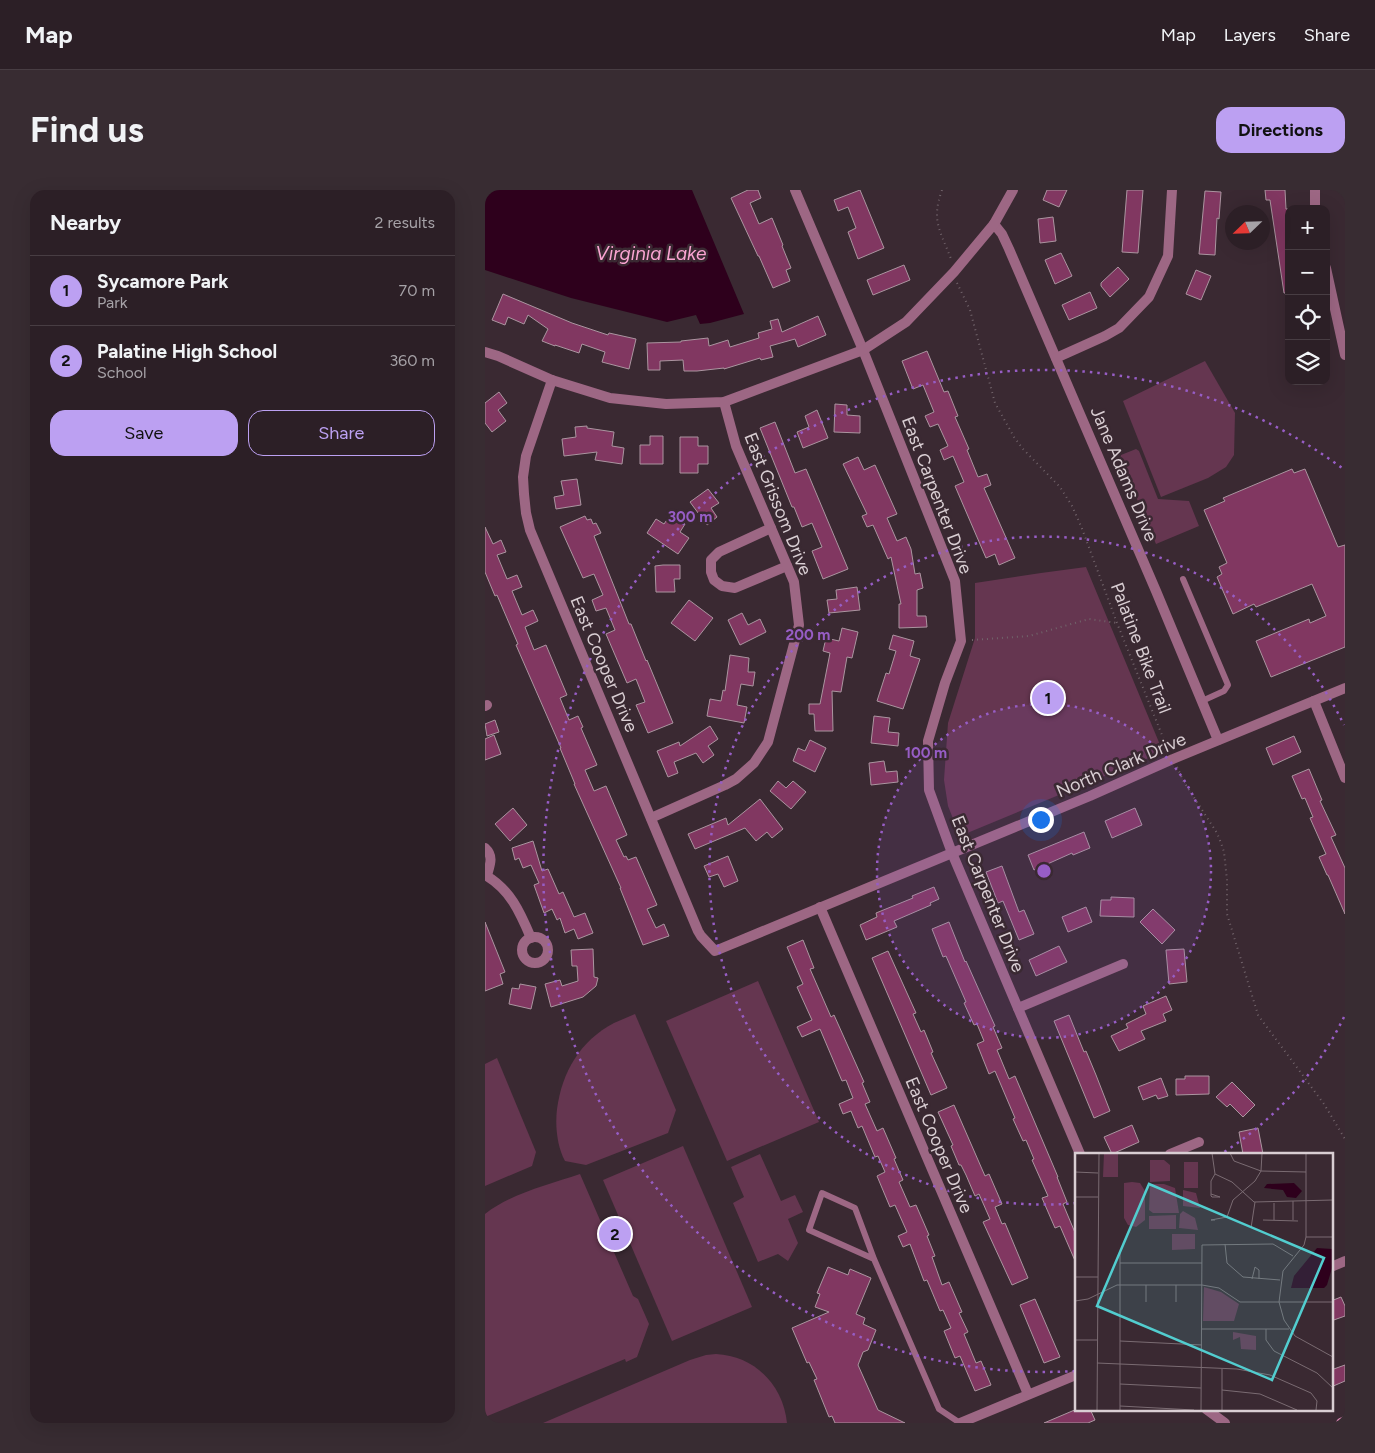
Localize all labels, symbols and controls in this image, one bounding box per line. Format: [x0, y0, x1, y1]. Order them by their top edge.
text: Map [25, 20, 73, 49]
text: Map [1161, 24, 1196, 46]
text: Layers [1224, 24, 1276, 46]
text: Share [1304, 24, 1350, 46]
button: Directions [1216, 107, 1345, 153]
text: Find us [30, 109, 144, 151]
north arrow [1225, 205, 1270, 250]
map controls [1285, 205, 1330, 385]
button: + [1285, 205, 1330, 250]
text: Nearby [50, 210, 121, 235]
text: 2 results [375, 213, 435, 232]
water label: Virginia Lake [596, 242, 707, 265]
button: − [1285, 250, 1330, 295]
text: Sycamore Park [97, 270, 228, 293]
text: 1 [63, 281, 69, 300]
text: 70 m [399, 281, 435, 300]
text: Park [97, 293, 127, 312]
button: locate [1285, 295, 1330, 340]
text: Palatine High School [97, 340, 277, 363]
button: layers [1285, 340, 1330, 385]
text: 2 [61, 351, 71, 370]
text: 360 m [389, 351, 435, 370]
text: School [97, 363, 147, 382]
street label: Jane Adams Drive [1086, 403, 1162, 545]
button: Save [50, 410, 238, 456]
button: Share [248, 410, 435, 456]
street label: East Carpenter Drive [897, 413, 977, 577]
street label: East Grissom Drive [739, 429, 817, 579]
text: 300 m [668, 508, 712, 526]
street label: Palatine Bike Trail [1106, 579, 1176, 717]
street label: East Cooper Drive [565, 593, 643, 736]
text: 200 m [786, 626, 830, 644]
pin: 1 [1032, 679, 1064, 717]
street label: North Clark Drive [1053, 728, 1189, 802]
text: 100 m [905, 744, 947, 762]
your location [1028, 807, 1054, 833]
street label: East Carpenter Drive [947, 812, 1030, 976]
centre of rings [1035, 862, 1053, 880]
street label: East Cooper Drive [900, 1074, 978, 1217]
inset map [1075, 1153, 1333, 1410]
pin: 2 [599, 1215, 631, 1253]

